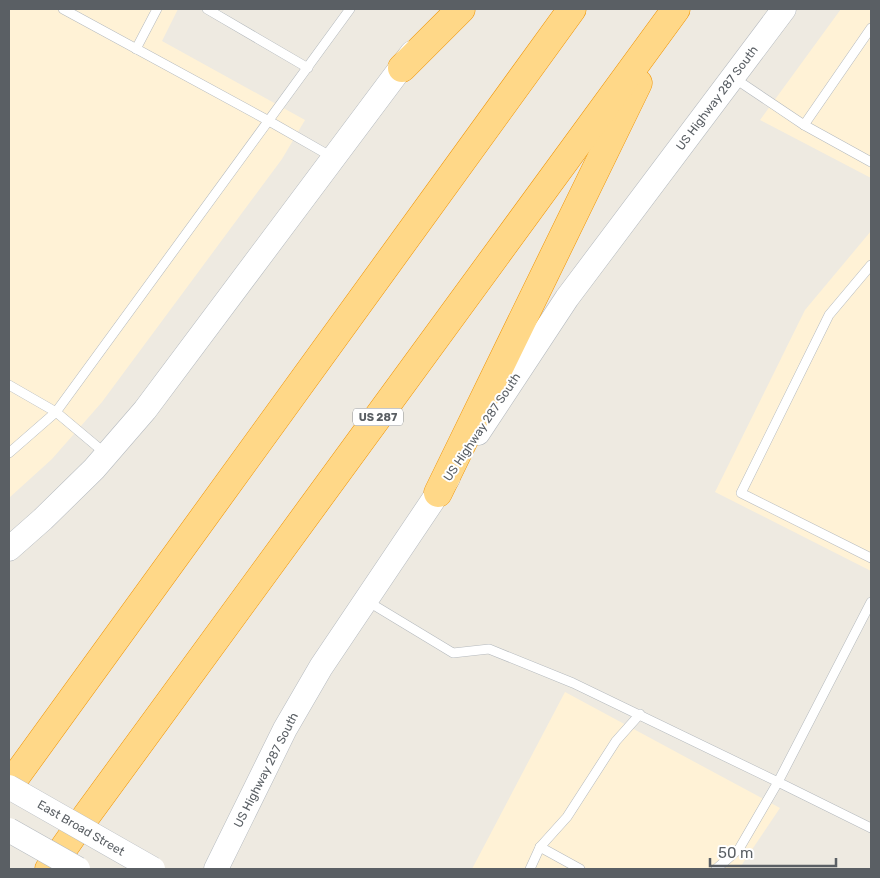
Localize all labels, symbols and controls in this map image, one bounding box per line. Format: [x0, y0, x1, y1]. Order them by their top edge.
street label: US Highway 287 South [673, 43, 761, 153]
street label: US Highway 287 South [441, 370, 523, 484]
road number: US 287 [353, 408, 403, 426]
street label: US Highway 287 South [231, 710, 301, 830]
street label: East Broad Street [35, 797, 127, 859]
scale bar [710, 836, 836, 868]
text: 50 m [718, 844, 753, 862]

